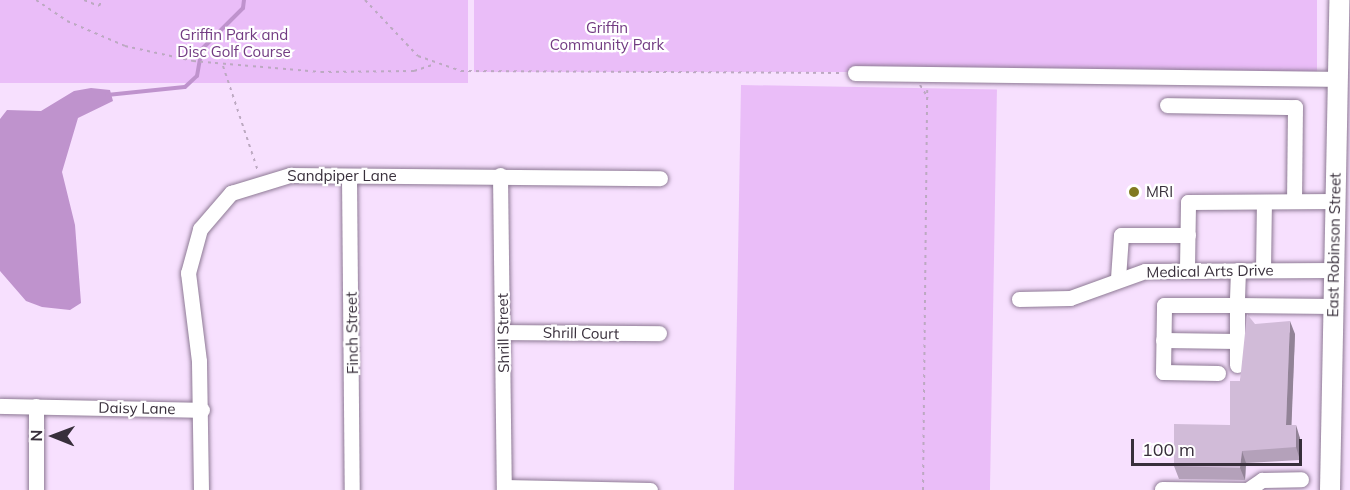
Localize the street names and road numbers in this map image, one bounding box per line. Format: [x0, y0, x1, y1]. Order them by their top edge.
street label: Sandpiper Lane [287, 167, 397, 185]
street label: East Robinson Street [1324, 173, 1344, 317]
street label: Medical Arts Drive [1146, 261, 1274, 281]
street label: Finch Street [342, 292, 362, 374]
street label: Shrill Street [493, 293, 513, 373]
street label: Shrill Court [543, 323, 619, 343]
street label: Daisy Lane [98, 398, 176, 418]

